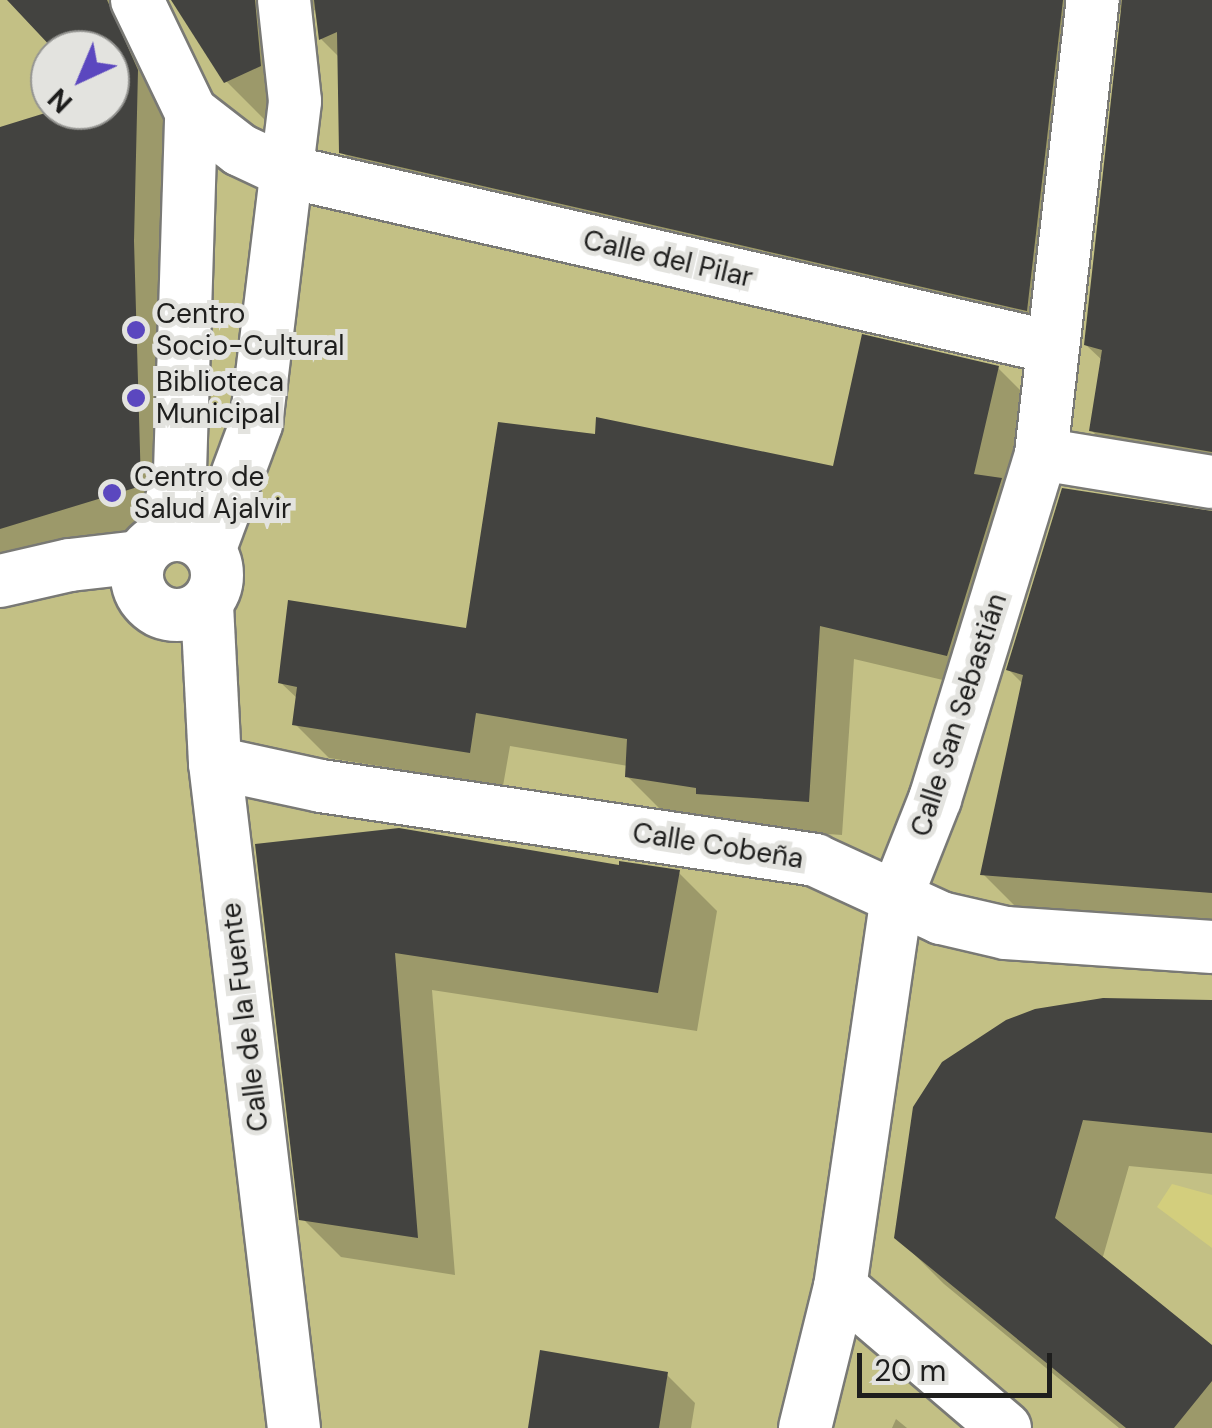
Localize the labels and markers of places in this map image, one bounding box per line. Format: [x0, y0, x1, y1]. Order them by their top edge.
place label: Centro Socio-Cultural [156, 297, 345, 363]
marker: Centro Socio-Cultural [125, 319, 147, 341]
place label: Biblioteca Municipal [156, 365, 284, 431]
marker: Biblioteca Municipal [125, 387, 147, 409]
place label: Centro de Salud Ajalvir [134, 460, 291, 526]
marker: Centro de Salud Ajalvir [99, 480, 125, 506]

